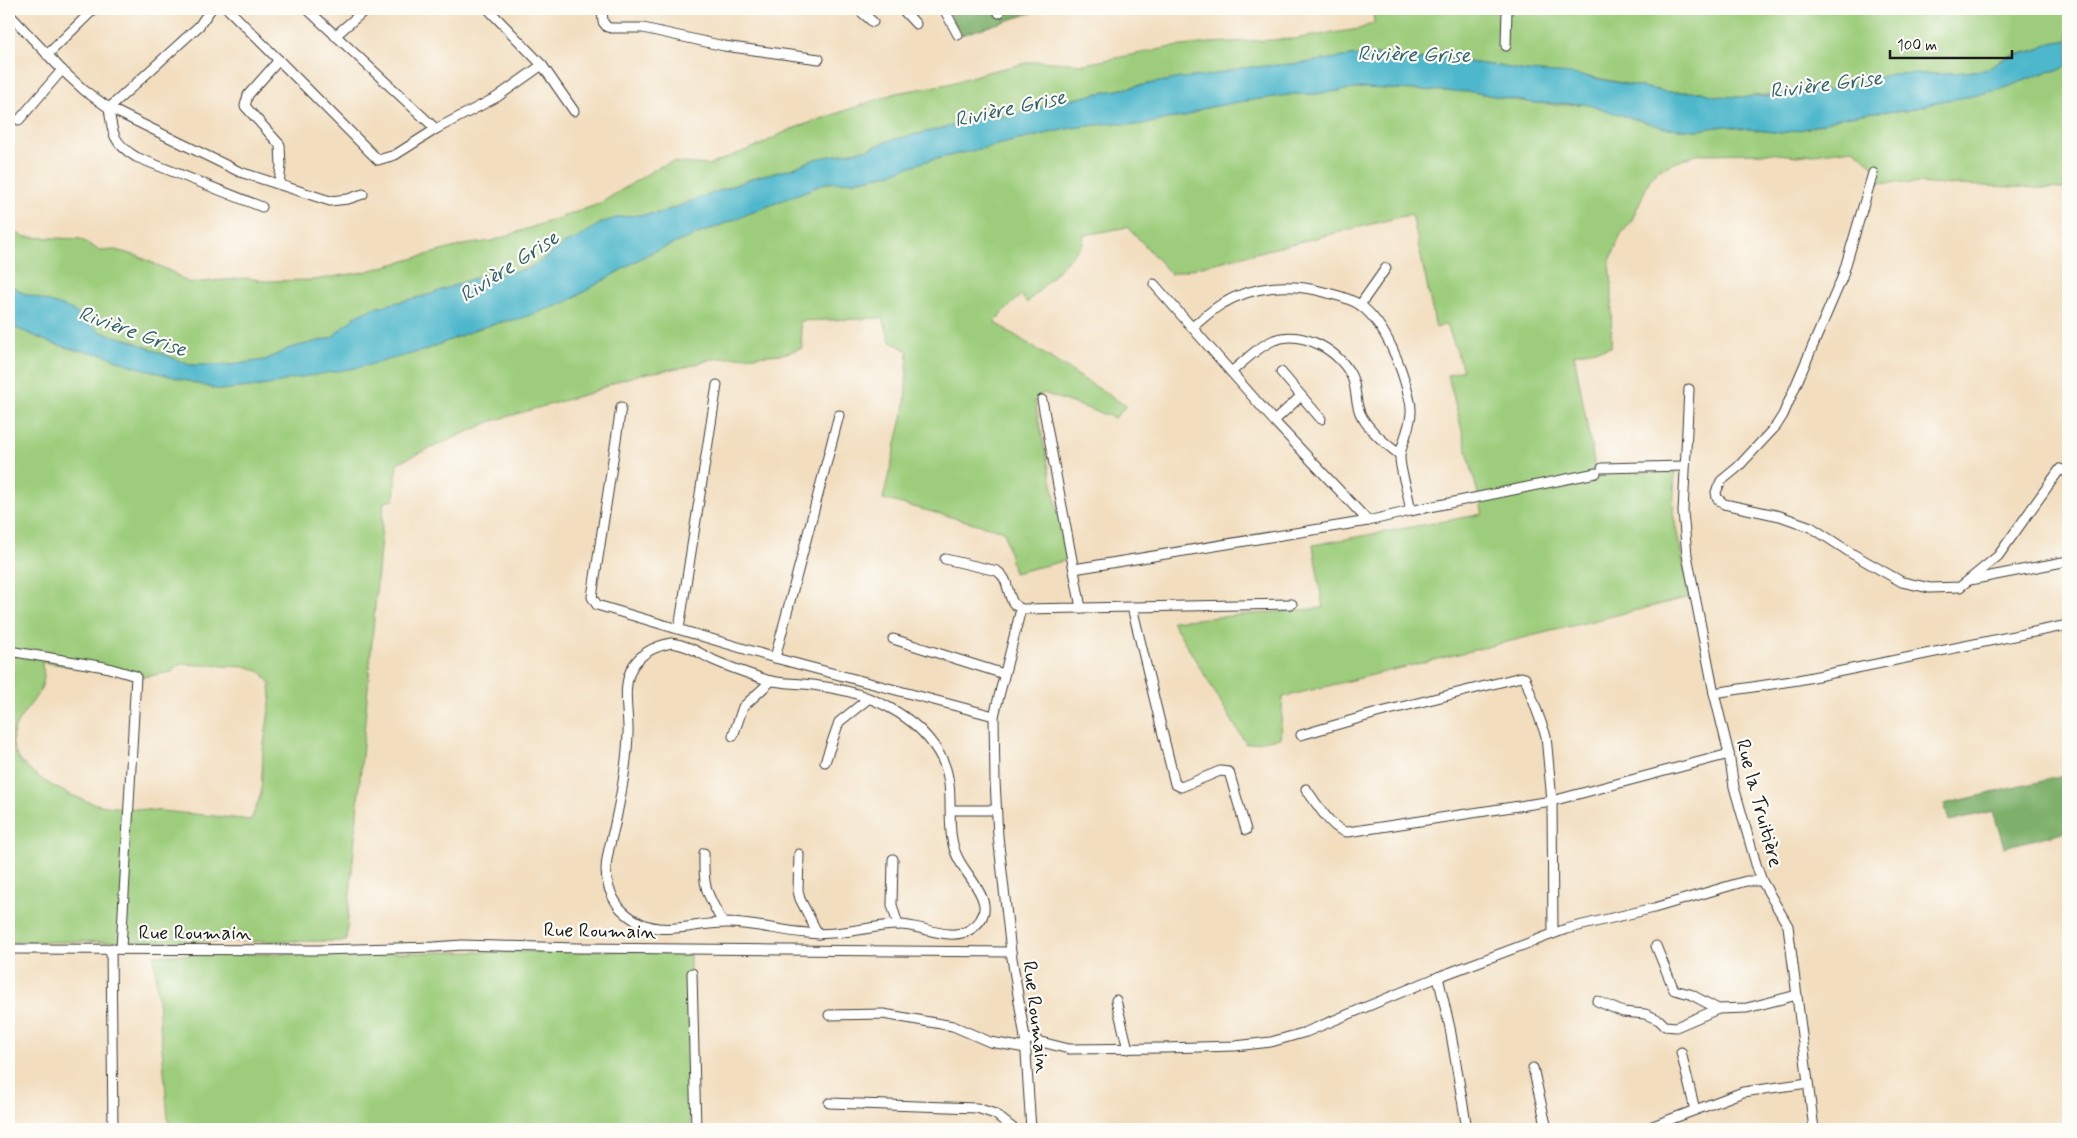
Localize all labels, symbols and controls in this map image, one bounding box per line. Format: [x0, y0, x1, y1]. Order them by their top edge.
scale bar [1890, 28, 2012, 60]
text: 100 m [1897, 36, 1937, 56]
water label: Rivière Grise [1357, 40, 1472, 70]
water label: Rivière Grise [1768, 64, 1885, 106]
water label: Rivière Grise [952, 83, 1070, 134]
water label: Rivière Grise [454, 224, 566, 309]
water label: Rivière Grise [75, 299, 192, 365]
street label: Rue la Truitière [1728, 736, 1789, 871]
street label: Rue Roumain [543, 917, 657, 946]
street label: Rue Roumain [139, 920, 252, 947]
street label: Rue Roumain [1015, 960, 1056, 1075]

